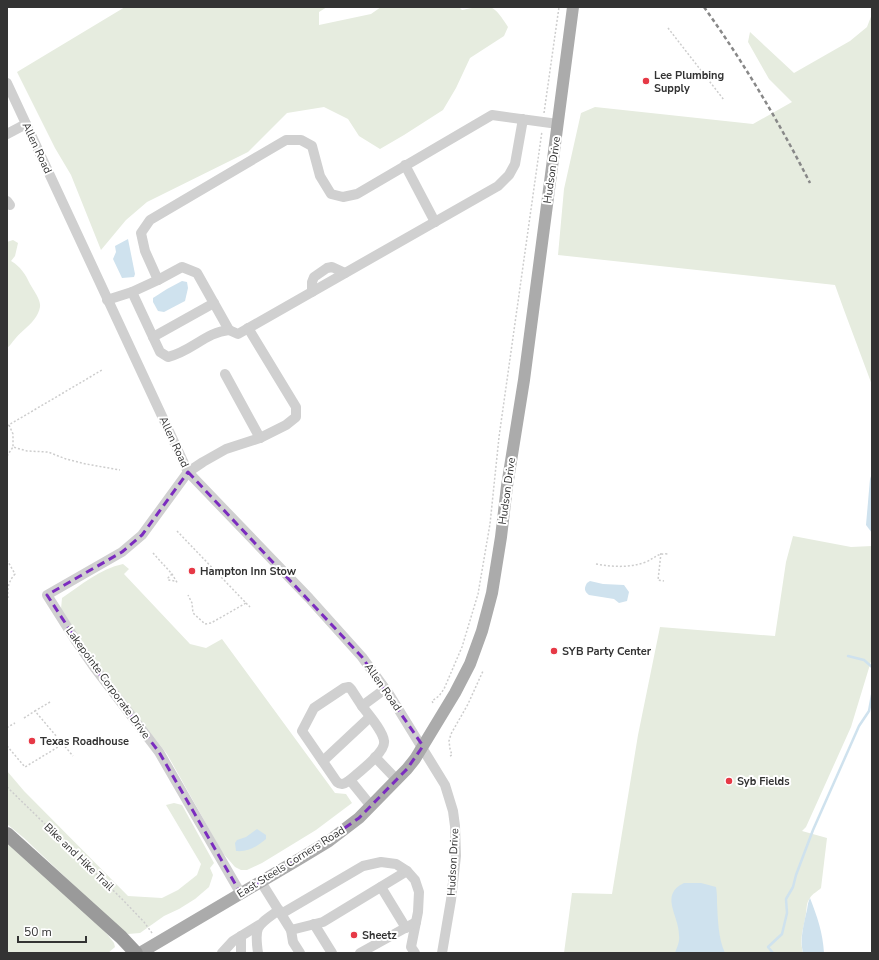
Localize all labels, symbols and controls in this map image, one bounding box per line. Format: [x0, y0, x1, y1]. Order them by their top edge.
place label: Lee Plumbing Supply [654, 68, 724, 96]
marker: Lee Plumbing Supply [641, 76, 651, 86]
street label: Allen Road [19, 120, 55, 176]
street label: Hudson Drive [540, 135, 564, 204]
street label: Allen Road [156, 414, 192, 470]
street label: Hudson Drive [495, 456, 519, 525]
place label: Hampton Inn Stow [200, 564, 297, 579]
marker: Hampton Inn Stow [187, 566, 197, 576]
street label: Lakepointe Corporate Drive [62, 624, 154, 742]
place label: SYB Party Center [562, 644, 652, 659]
marker: SYB Party Center [549, 646, 559, 656]
street label: Allen Road [361, 660, 405, 714]
place label: Texas Roadhouse [40, 734, 129, 749]
marker: Texas Roadhouse [27, 736, 37, 746]
place label: Syb Fields [737, 774, 790, 789]
marker: Syb Fields [724, 776, 734, 786]
street label: Bike and Hike Trail [41, 820, 118, 895]
street label: East Steels Corners Road [234, 823, 348, 901]
street label: Hudson Drive [444, 828, 462, 896]
scale bar [18, 918, 86, 944]
text: 50 m [24, 924, 52, 940]
place label: Sheetz [362, 928, 397, 943]
marker: Sheetz [349, 930, 359, 940]

